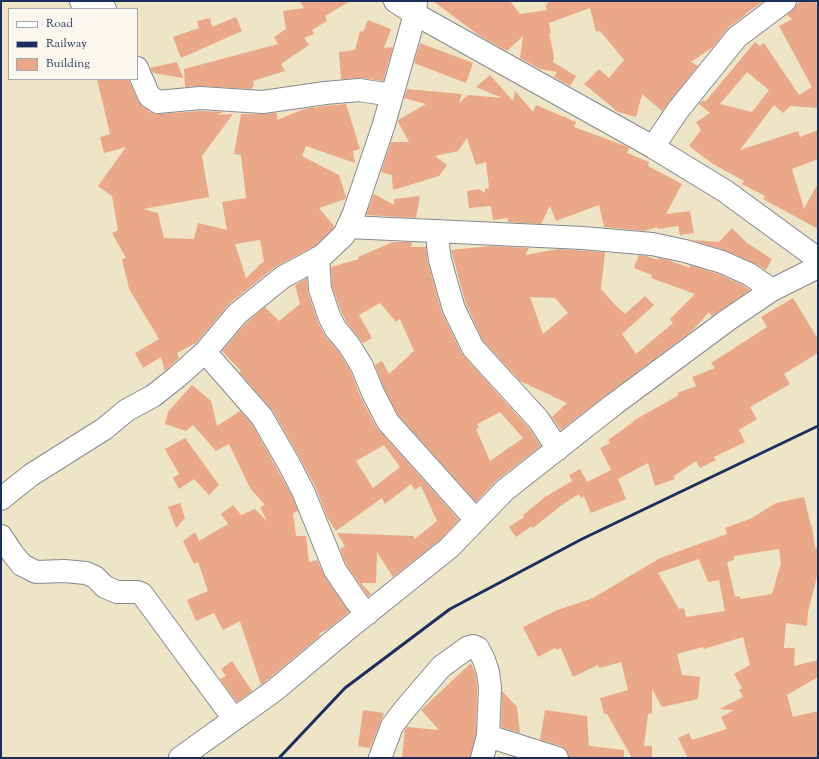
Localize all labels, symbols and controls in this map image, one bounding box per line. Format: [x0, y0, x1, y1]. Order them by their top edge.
legend [8, 8, 138, 80]
text: Road [46, 15, 73, 33]
text: Railway [46, 35, 87, 53]
text: Building [46, 55, 90, 73]

